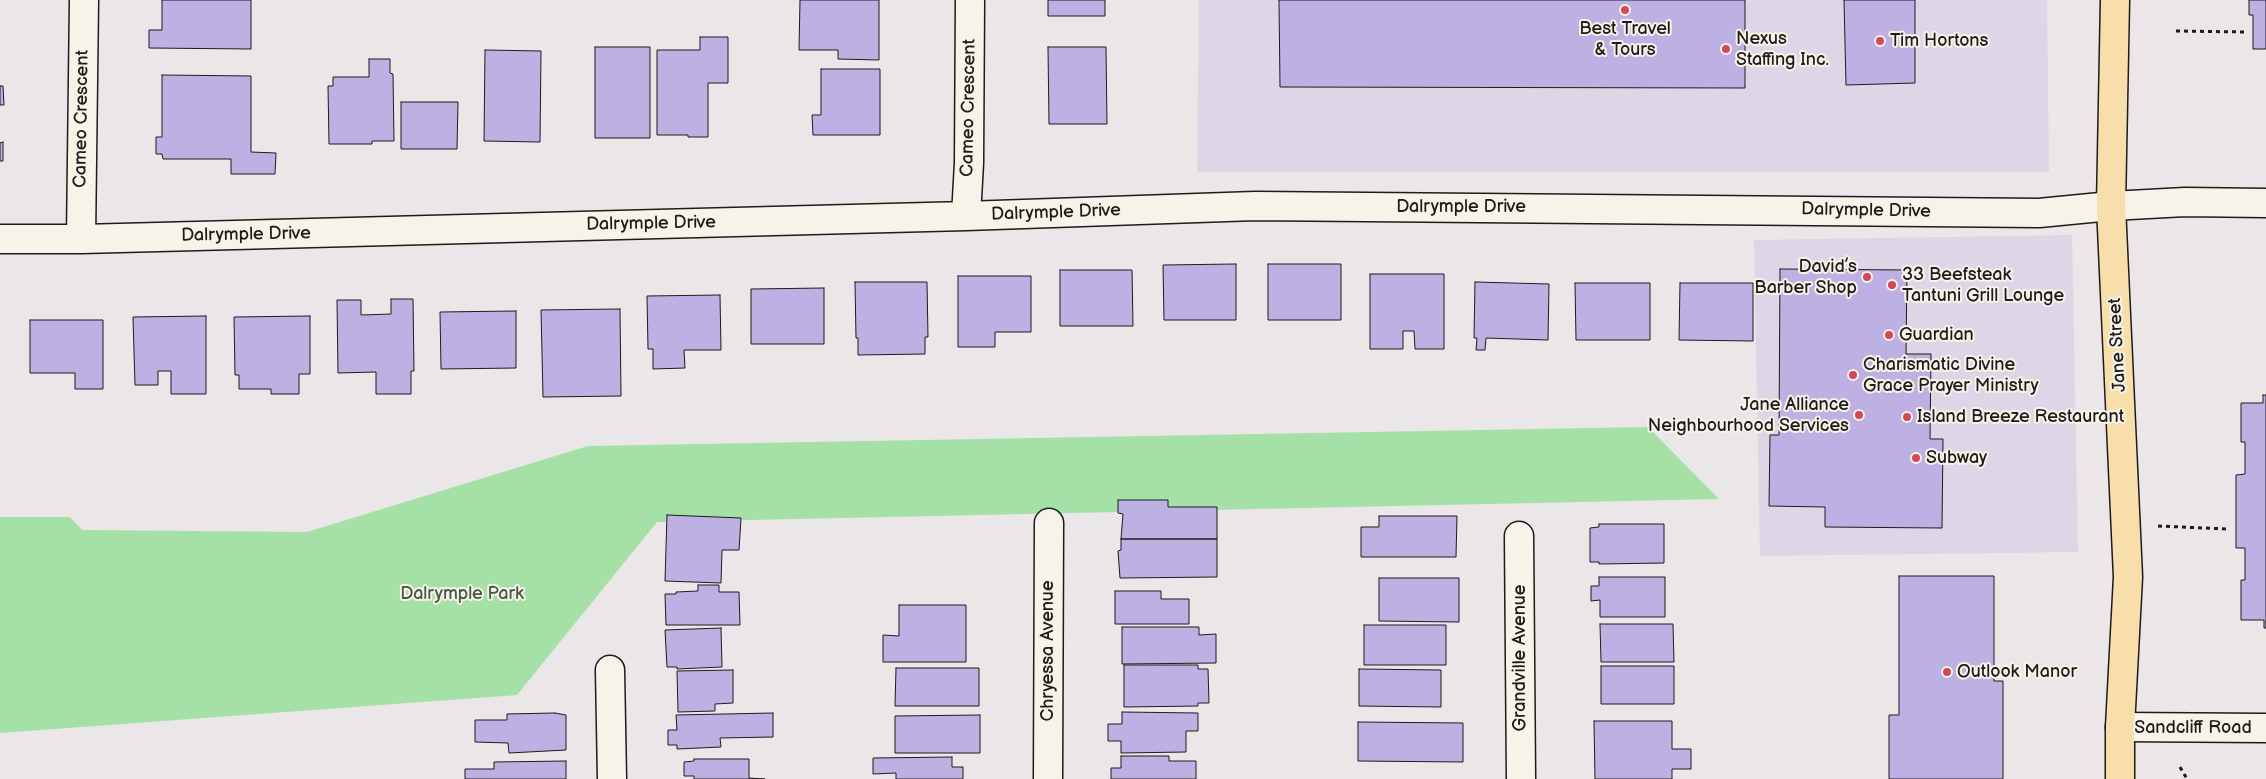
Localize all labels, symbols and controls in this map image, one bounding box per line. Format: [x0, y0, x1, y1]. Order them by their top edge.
marker: Best Travel & Tours [1619, 4, 1631, 16]
place label: Best Travel & Tours [1579, 18, 1671, 60]
place label: Nexus Staffing Inc. [1736, 28, 1829, 70]
place label: Tim Hortons [1890, 30, 1988, 52]
marker: Tim Hortons [1874, 35, 1886, 47]
street label: Cameo Crescent [957, 39, 981, 177]
marker: Nexus Staffing Inc. [1720, 43, 1732, 55]
street label: Cameo Crescent [70, 50, 94, 188]
street label: Dalrymple Drive [1396, 196, 1526, 218]
street label: Dalrymple Drive [1801, 199, 1931, 223]
street label: Dalrymple Drive [991, 200, 1121, 226]
street label: Dalrymple Drive [586, 212, 716, 236]
street label: Dalrymple Drive [181, 223, 311, 247]
place label: David’s Barber Shop [1754, 256, 1857, 298]
place label: 33 Beefsteak Tantuni Grill Lounge [1902, 264, 2064, 306]
marker: David’s Barber Shop [1861, 271, 1873, 283]
marker: 33 Beefsteak Tantuni Grill Lounge [1886, 279, 1898, 291]
street label: Jane Street [2105, 297, 2131, 393]
place label: Guardian [1899, 324, 1974, 346]
marker: Guardian [1883, 329, 1895, 341]
place label: Charismatic Divine Grace Prayer Ministry [1863, 354, 2039, 396]
marker: Charismatic Divine Grace Prayer Ministry [1847, 369, 1859, 381]
place label: Jane Alliance Neighbourhood Services [1648, 394, 1849, 436]
place label: Island Breeze Restaurant [1917, 406, 2124, 428]
marker: Jane Alliance Neighbourhood Services [1853, 409, 1865, 421]
marker: Island Breeze Restaurant [1901, 411, 1913, 423]
place label: Subway [1926, 447, 1987, 469]
marker: Subway [1910, 452, 1922, 464]
street label: Chryessa Avenue [1037, 580, 1059, 722]
park label: Dalrymple Park [400, 583, 524, 605]
street label: Grandville Avenue [1509, 585, 1531, 731]
place label: Outlook Manor [1957, 661, 2077, 683]
marker: Outlook Manor [1941, 666, 1953, 678]
street label: Sandcliff Road [2134, 717, 2252, 739]

